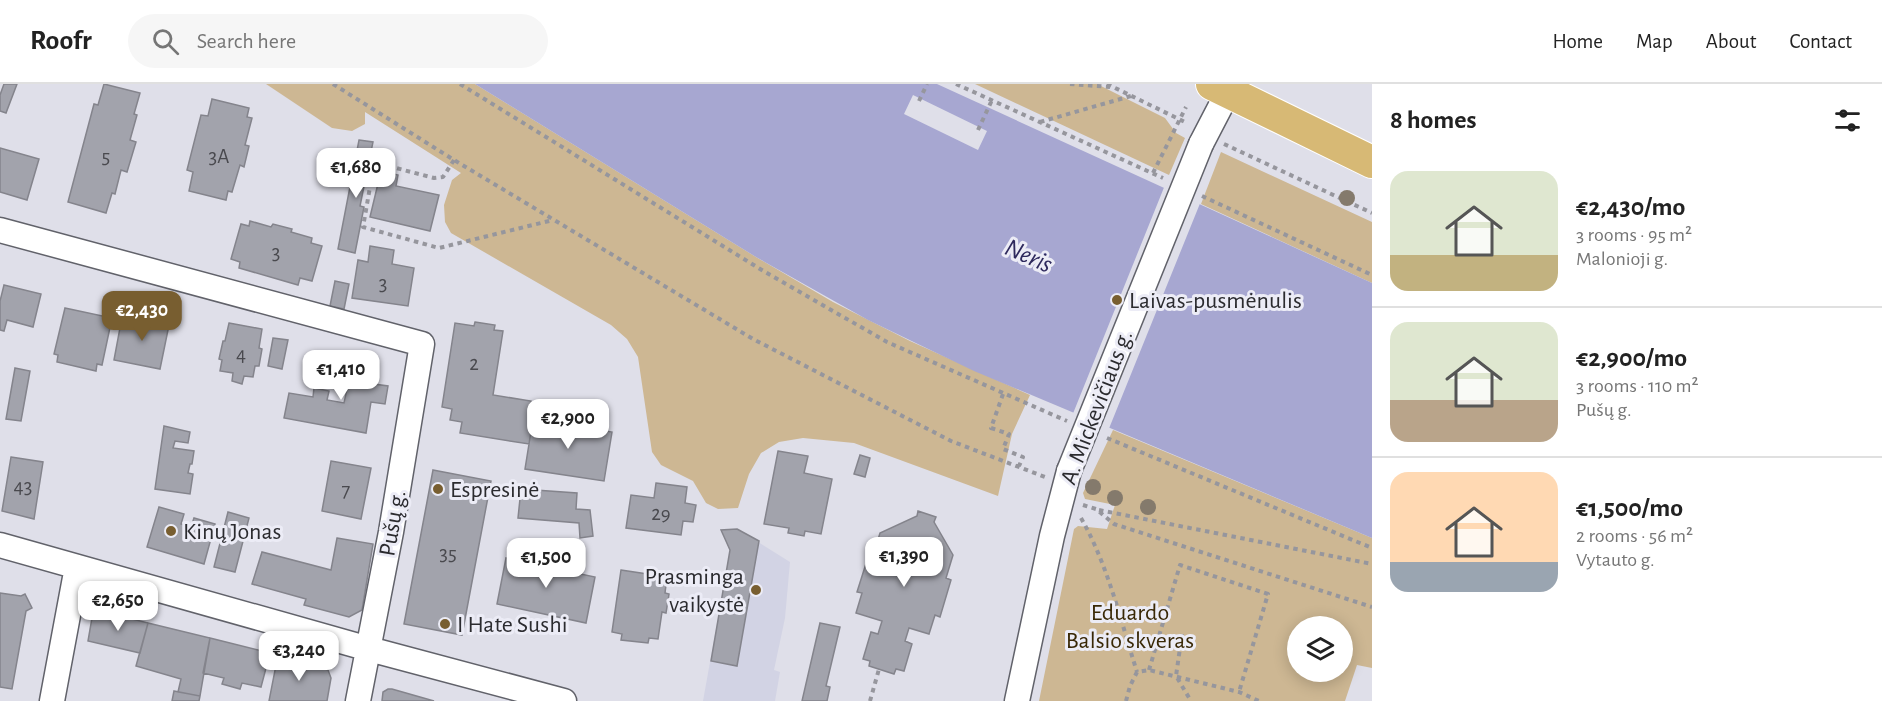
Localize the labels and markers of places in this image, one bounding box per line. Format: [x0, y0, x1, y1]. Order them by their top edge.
pin: €1,680 [307, 148, 405, 199]
place label: Laivas-pusmėnulis [1129, 289, 1302, 313]
pin: €2,430 [93, 291, 191, 342]
marker: Laivas-pusmėnulis [1110, 293, 1124, 307]
pin: €1,410 [292, 350, 390, 401]
pin: €2,900 [519, 399, 617, 450]
place label: Espresinė [450, 478, 539, 502]
marker: Espresinė [431, 482, 445, 496]
place label: Kinų Jonas [183, 520, 281, 544]
marker: Kinų Jonas [164, 524, 178, 538]
pin: €1,390 [855, 537, 953, 588]
pin: €1,500 [497, 538, 595, 589]
place label: Prasminga vaikystė [645, 565, 744, 617]
pin: €2,650 [69, 581, 167, 632]
marker: Prasminga vaikystė [749, 583, 763, 597]
place label: I Hate Sushi [457, 613, 568, 637]
marker: I Hate Sushi [438, 617, 452, 631]
pin: €3,240 [250, 631, 348, 682]

